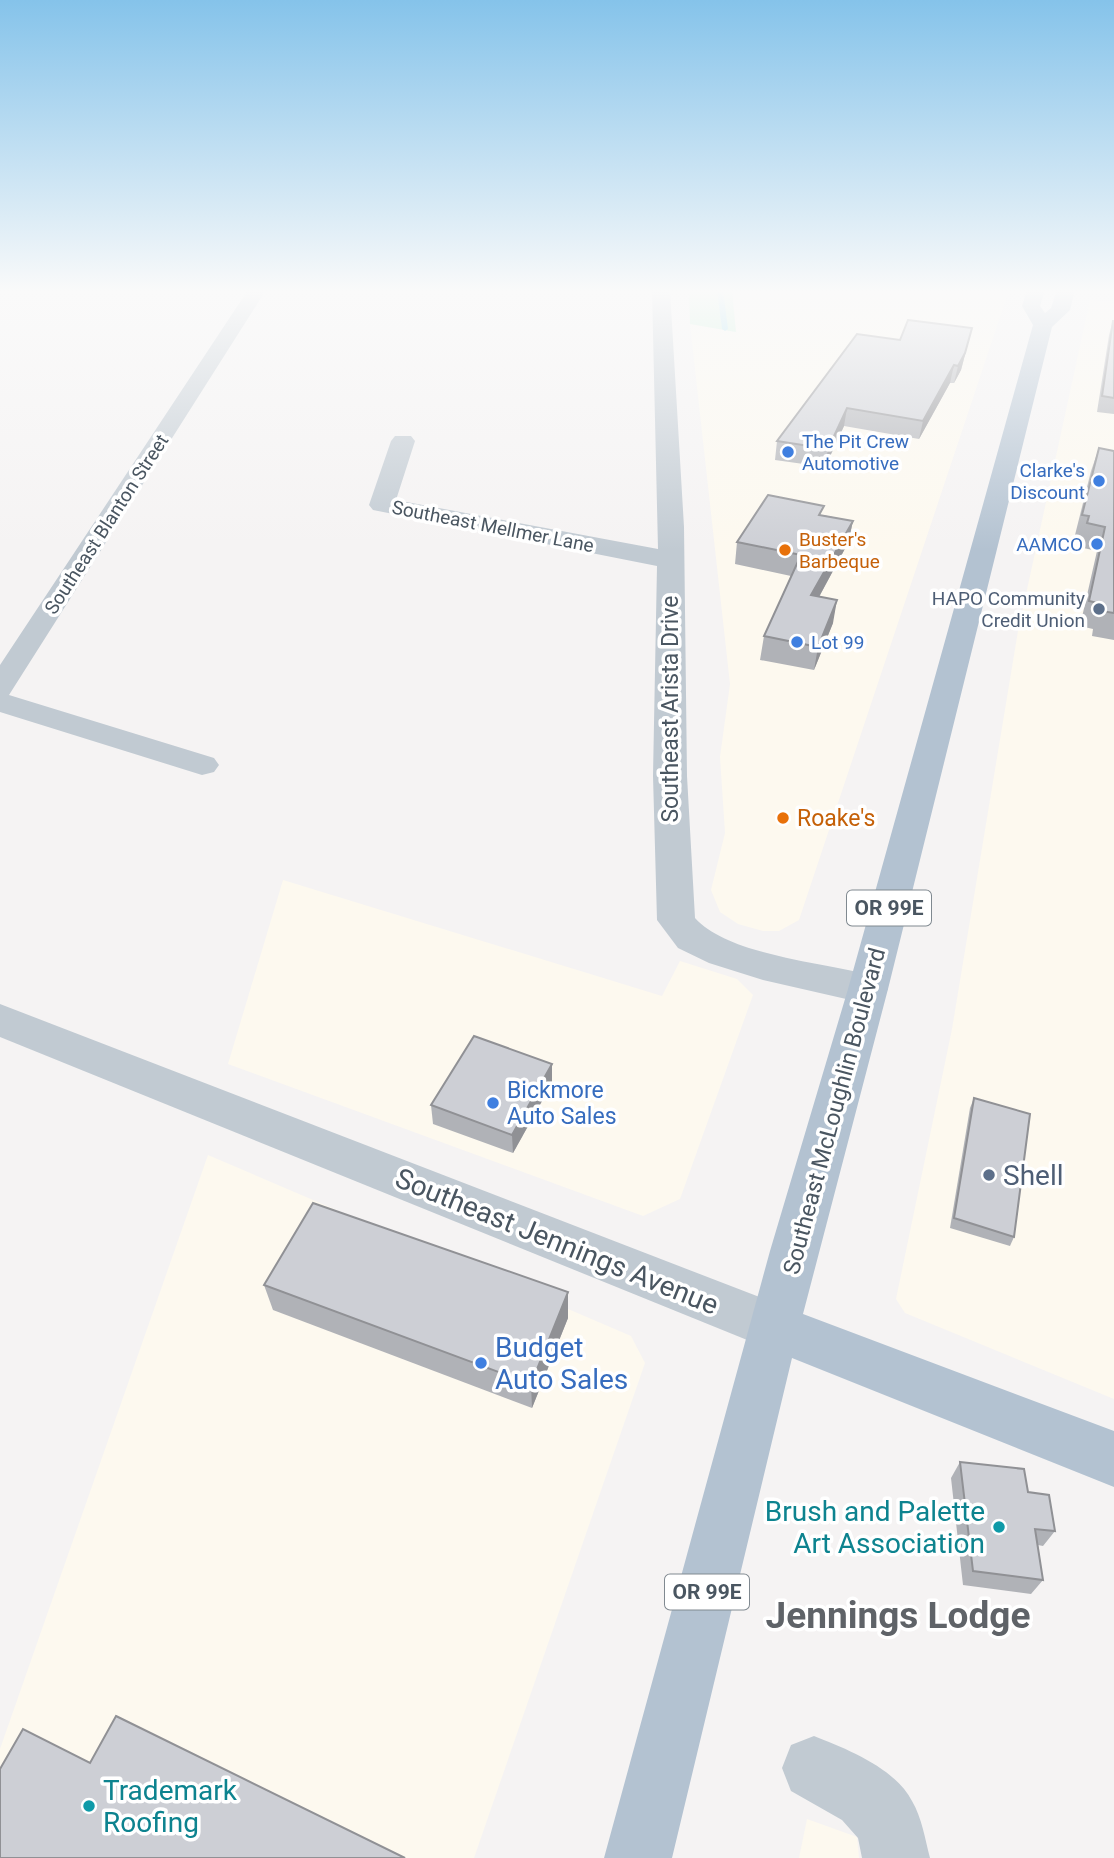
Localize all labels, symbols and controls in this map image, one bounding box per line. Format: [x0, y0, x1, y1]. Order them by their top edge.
street label: Southeast Blanton Street [40, 430, 173, 619]
place label: The Pit Crew Automotive [802, 430, 909, 475]
marker: The Pit Crew Automotive [780, 444, 796, 460]
place label: Clarke's Discount [1010, 459, 1085, 504]
marker: Clarke's Discount [1091, 473, 1107, 489]
street label: Southeast Mellmer Lane [390, 496, 596, 557]
place label: Buster's Barbeque [799, 528, 880, 573]
place label: AAMCO [1016, 533, 1083, 556]
marker: AAMCO [1089, 536, 1105, 552]
marker: Buster's Barbeque [777, 542, 793, 558]
place label: HAPO Community Credit Union [932, 587, 1085, 632]
street label: Southeast Arista Drive [657, 595, 684, 823]
marker: HAPO Community Credit Union [1091, 601, 1107, 617]
place label: Lot 99 [811, 631, 864, 654]
marker: Lot 99 [789, 634, 805, 650]
place label: Roake's [797, 805, 875, 832]
marker: Roake's [775, 810, 791, 826]
road number: OR 99E [847, 890, 931, 926]
street label: Southeast McLoughlin Boulevard [778, 945, 891, 1277]
place label: Bickmore Auto Sales [507, 1077, 617, 1130]
marker: Bickmore Auto Sales [485, 1095, 501, 1111]
place label: Shell [1003, 1159, 1064, 1192]
street label: Southeast Jennings Avenue [390, 1161, 723, 1321]
marker: Shell [981, 1167, 997, 1183]
place label: Budget Auto Sales [495, 1331, 628, 1396]
marker: Budget Auto Sales [473, 1355, 489, 1371]
place label: Brush and Palette Art Association [765, 1495, 985, 1560]
marker: Brush and Palette Art Association [991, 1519, 1007, 1535]
road number: OR 99E [665, 1574, 749, 1610]
district label: Jennings Lodge [766, 1594, 1030, 1637]
place label: Trademark Roofing [103, 1774, 238, 1839]
marker: Trademark Roofing [81, 1798, 97, 1814]

